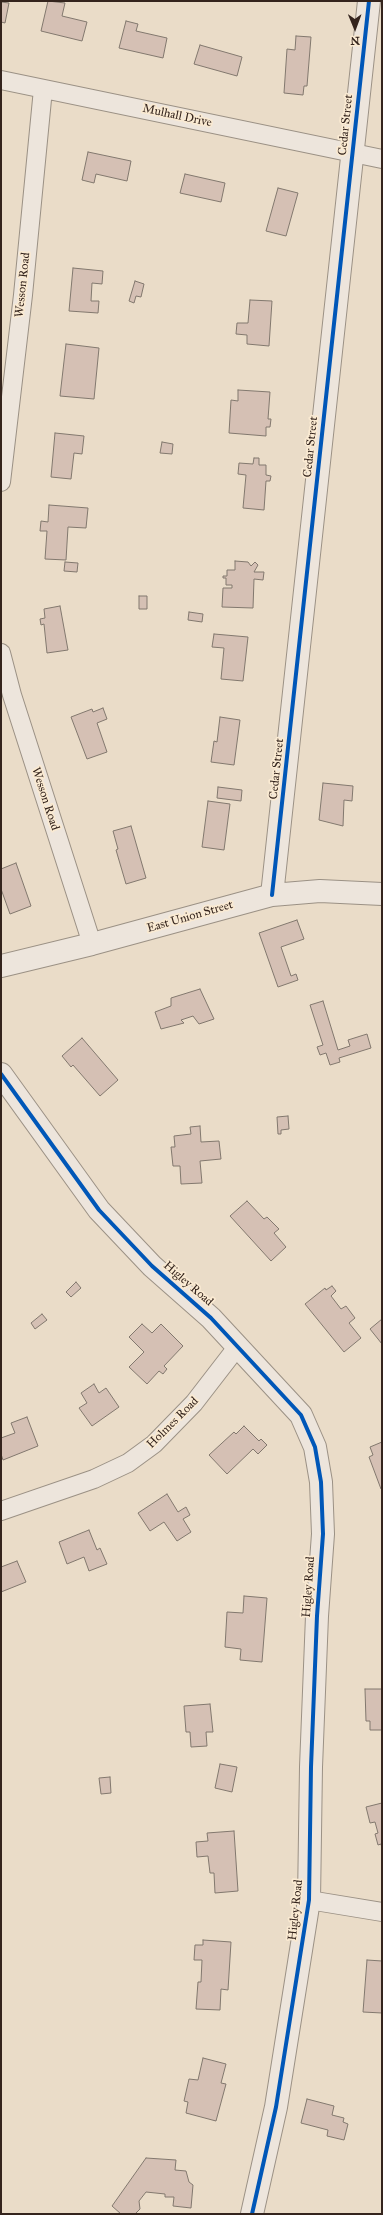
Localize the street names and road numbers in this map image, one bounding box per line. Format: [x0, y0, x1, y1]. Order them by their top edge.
street label: Cedar Street [336, 94, 356, 156]
street label: Mulhall Drive [141, 102, 213, 130]
street label: Wesson Road [12, 252, 34, 318]
street label: Cedar Street [301, 416, 321, 478]
street label: Cedar Street [267, 738, 287, 800]
street label: Wesson Road [28, 766, 62, 832]
street label: East Union Street [145, 898, 235, 936]
street label: Higley Road [160, 1258, 216, 1310]
street label: Holmes Road [144, 1394, 202, 1452]
street label: Higley Road [300, 1556, 318, 1618]
street label: Higley Road [286, 1879, 306, 1941]

